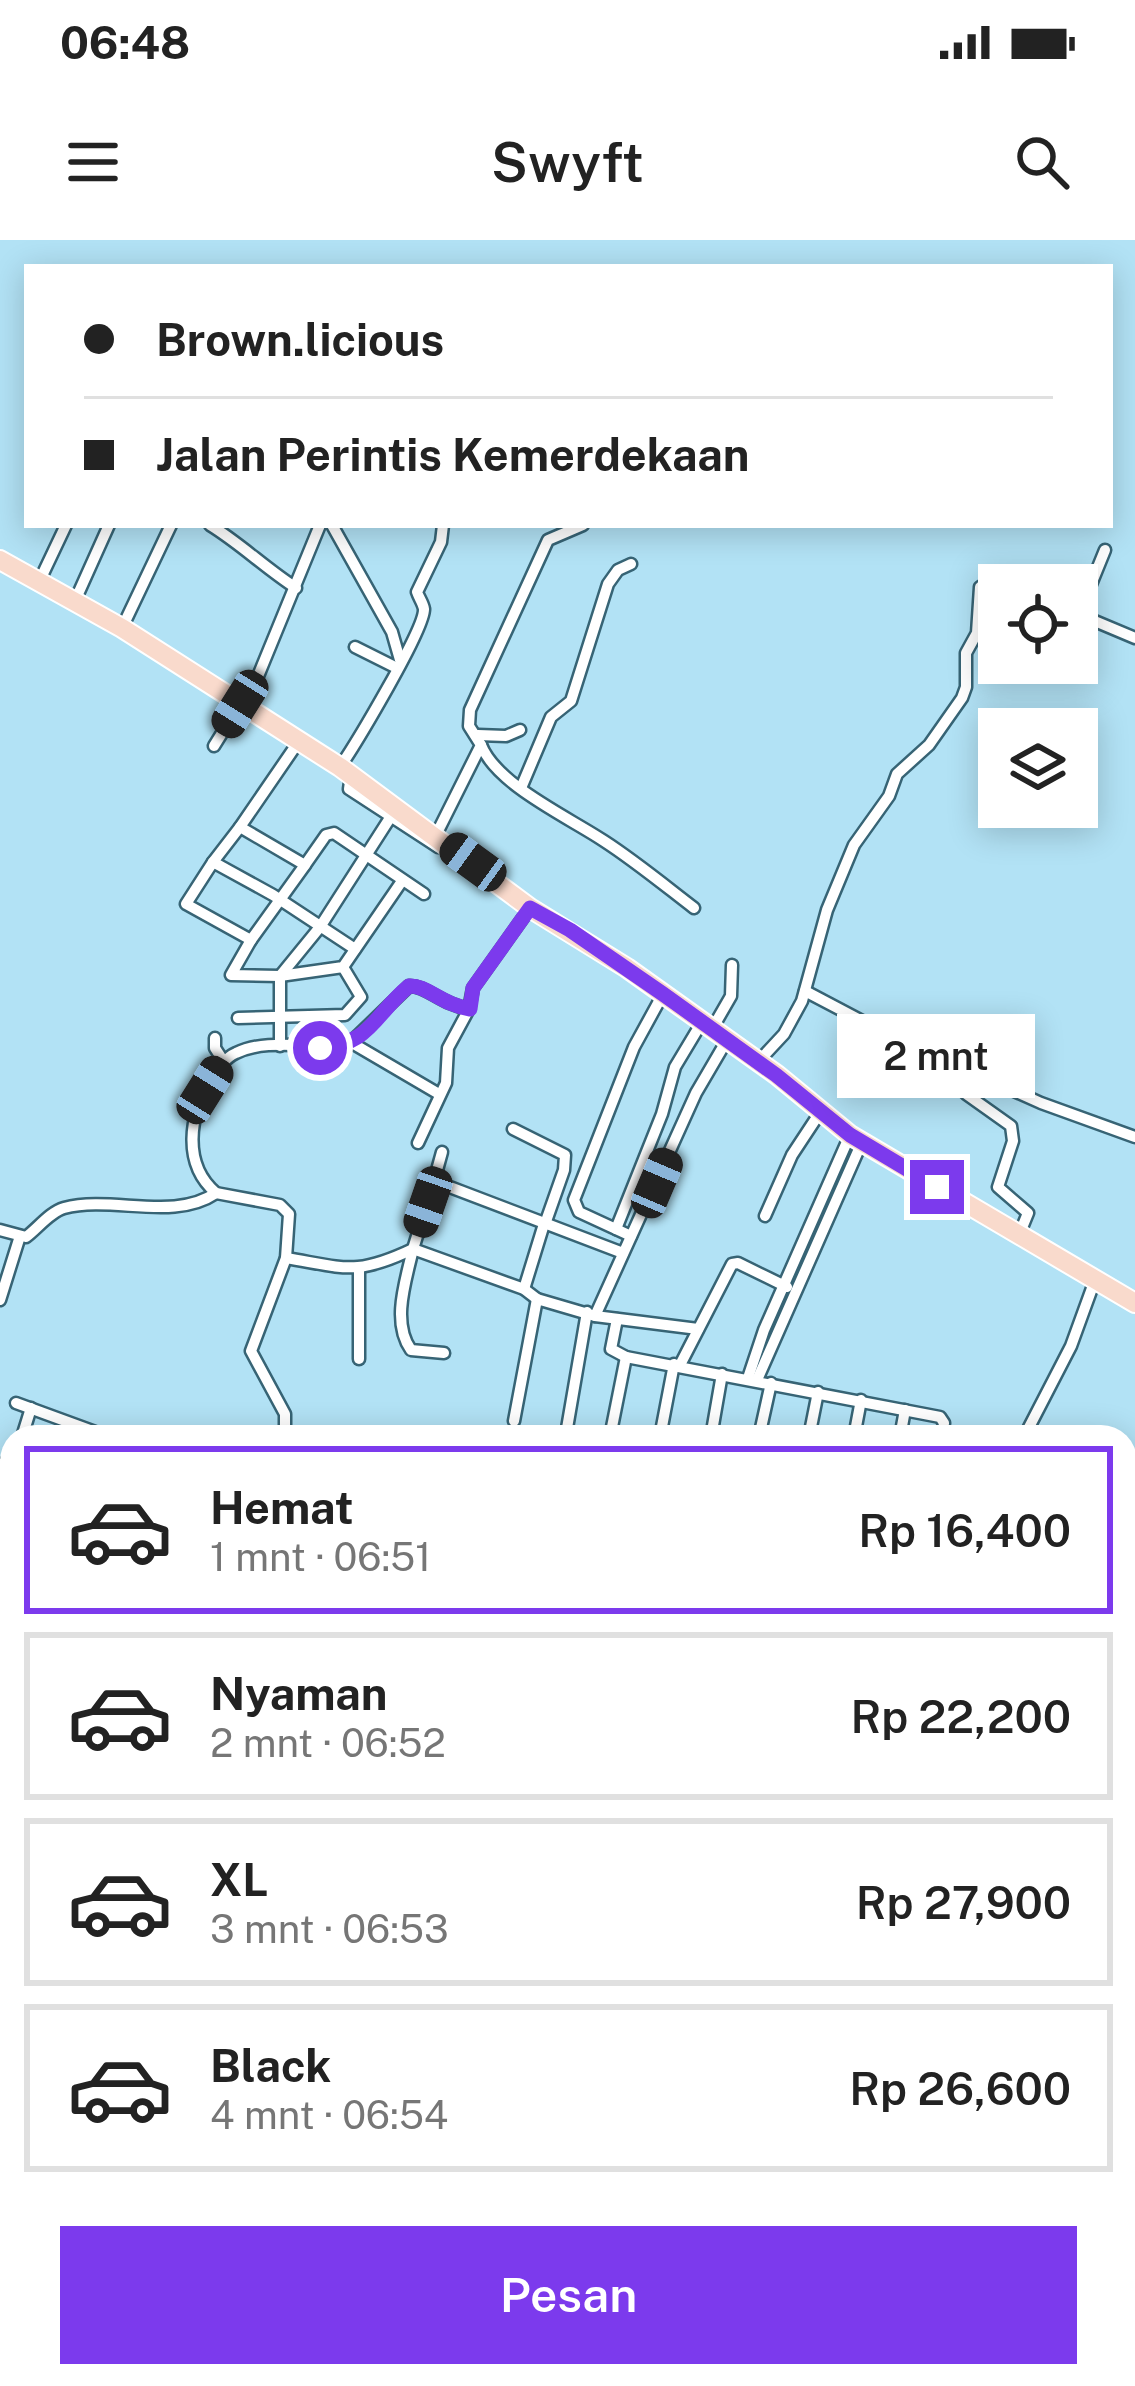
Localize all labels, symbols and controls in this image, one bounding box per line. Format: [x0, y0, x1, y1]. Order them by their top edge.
text: 06:48 [60, 16, 190, 69]
icon: menu [60, 129, 126, 195]
icon: search [1009, 129, 1075, 195]
text: Swyft [491, 131, 644, 194]
text: Brown.licious [156, 313, 444, 366]
text: Jalan Perintis Kemerdekaan [156, 428, 750, 481]
map controls [978, 564, 1098, 828]
button: locate [978, 564, 1098, 684]
car [206, 664, 274, 744]
button: layers [978, 708, 1098, 828]
car [433, 826, 513, 898]
callout: 2 mnt [838, 1013, 1036, 1097]
route start [293, 1021, 347, 1075]
text: 2 mnt [883, 1033, 989, 1079]
car [171, 1050, 239, 1130]
car [626, 1143, 688, 1223]
route end [910, 1160, 964, 1214]
car [399, 1162, 457, 1242]
icon: car [66, 1476, 174, 1584]
text: Hemat [210, 1481, 354, 1534]
text: Rp 16,400 [858, 1504, 1071, 1557]
text: 1 mnt · 06:51 [210, 1534, 431, 1580]
icon: car [66, 1662, 174, 1770]
text: Nyaman [210, 1667, 388, 1720]
text: Rp 22,200 [850, 1690, 1071, 1743]
text: 2 mnt · 06:52 [210, 1720, 446, 1766]
icon: car [66, 1848, 174, 1956]
text: XL [210, 1853, 268, 1906]
text: Rp 27,900 [856, 1876, 1071, 1929]
text: 3 mnt · 06:53 [210, 1906, 449, 1952]
icon: car [66, 2034, 174, 2142]
text: Black [210, 2039, 331, 2092]
text: Rp 26,600 [849, 2062, 1071, 2115]
text: 4 mnt · 06:54 [210, 2092, 448, 2138]
button: Pesan [60, 2226, 1077, 2364]

